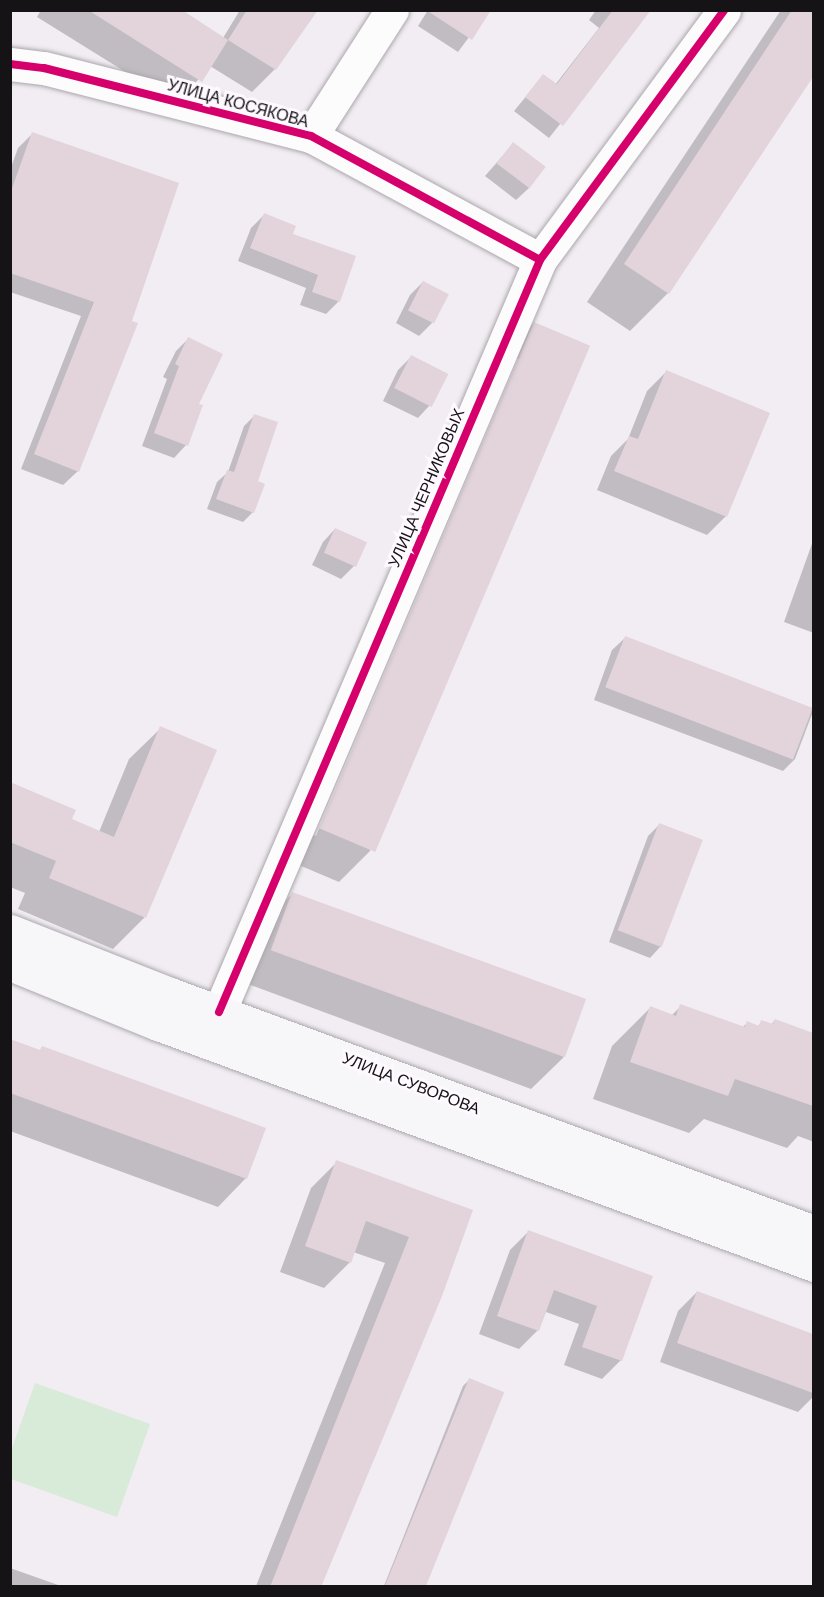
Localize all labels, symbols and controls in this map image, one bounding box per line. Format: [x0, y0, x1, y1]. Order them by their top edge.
street label: УЛИЦА КОСЯКОВА [165, 76, 311, 132]
street label: УЛИЦА ЧЕРНИКОВЫХ [385, 406, 469, 570]
street label: УЛИЦА СУВОРОВА [340, 1049, 482, 1119]

